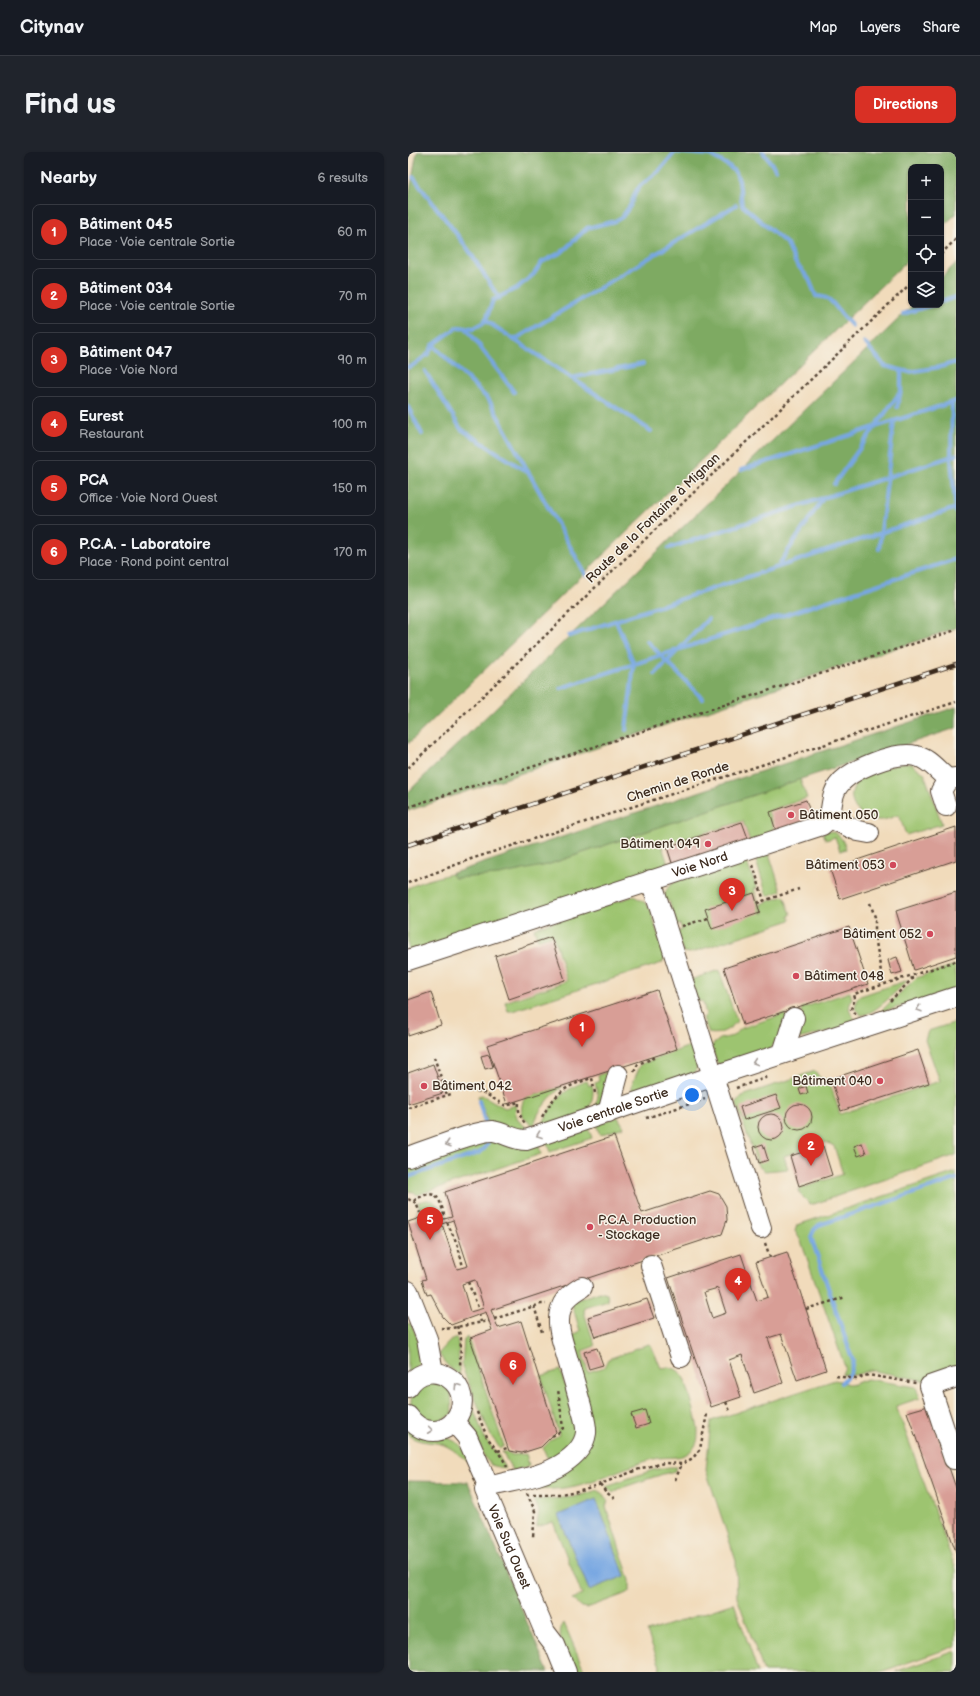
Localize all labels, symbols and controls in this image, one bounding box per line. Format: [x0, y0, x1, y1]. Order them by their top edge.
text: Citynav [20, 16, 84, 39]
text: Map [809, 19, 837, 36]
text: Layers [859, 19, 901, 36]
text: Share [923, 19, 960, 36]
button: Directions [855, 86, 956, 123]
text: Find us [24, 88, 116, 121]
map controls [908, 164, 944, 308]
button: + [908, 164, 944, 200]
text: Nearby [40, 168, 97, 188]
text: 6 results [318, 170, 368, 186]
button: − [908, 200, 944, 236]
text: Bâtiment 045 [79, 215, 173, 234]
text: 1 [51, 224, 57, 240]
text: 60 m [337, 224, 367, 240]
text: Place · Voie centrale Sortie [79, 234, 235, 250]
button: locate [908, 236, 944, 272]
button: layers [908, 272, 944, 308]
text: Bâtiment 034 [79, 279, 173, 298]
text: 2 [50, 288, 58, 304]
text: 70 m [339, 288, 367, 304]
text: Place · Voie centrale Sortie [79, 298, 235, 314]
text: Bâtiment 047 [79, 343, 172, 362]
text: 3 [50, 352, 58, 368]
text: 90 m [338, 352, 367, 368]
text: Place · Voie Nord [79, 362, 178, 378]
text: Eurest [79, 407, 124, 426]
text: 4 [50, 416, 58, 432]
text: 100 m [332, 416, 367, 432]
text: Restaurant [79, 426, 144, 442]
street label: Route de la Fontaine à Mignan [583, 450, 723, 586]
text: PCA [79, 471, 108, 490]
text: 5 [50, 480, 58, 496]
text: 150 m [333, 480, 367, 496]
text: Office · Voie Nord Ouest [79, 490, 217, 506]
text: P.C.A. - Laboratoire [79, 535, 211, 554]
text: 6 [50, 544, 58, 560]
text: 170 m [334, 544, 367, 560]
text: Place · Rond point central [79, 554, 229, 570]
street label: Chemin de Ronde [625, 758, 731, 806]
place label: Bâtiment 050 [799, 807, 879, 823]
marker: Bâtiment 050 [786, 810, 796, 820]
place label: Bâtiment 049 [620, 836, 700, 852]
marker: Bâtiment 049 [703, 839, 713, 849]
street label: Voie Nord [670, 848, 730, 881]
place label: Bâtiment 053 [805, 857, 885, 873]
marker: Bâtiment 053 [888, 860, 898, 870]
pin: 3 [719, 878, 745, 911]
place label: Bâtiment 052 [843, 926, 922, 942]
marker: Bâtiment 052 [925, 929, 935, 939]
place label: Bâtiment 048 [804, 968, 884, 984]
marker: Bâtiment 048 [791, 971, 801, 981]
one-way arrow [916, 1004, 923, 1013]
pin: 1 [569, 1014, 595, 1047]
one-way arrow [752, 1058, 759, 1066]
place label: Bâtiment 040 [792, 1073, 872, 1089]
marker: Bâtiment 040 [875, 1076, 885, 1086]
place label: Bâtiment 042 [432, 1078, 512, 1094]
marker: Bâtiment 042 [419, 1081, 429, 1091]
street label: Voie centrale Sortie [556, 1084, 671, 1136]
your location [682, 1085, 702, 1105]
one-way arrow [536, 1130, 543, 1139]
pin: 2 [798, 1133, 824, 1166]
one-way arrow [444, 1139, 451, 1148]
pin: 5 [417, 1207, 443, 1240]
place label: P.C.A. Production - Stockage [598, 1212, 696, 1243]
marker: P.C.A. Production - Stockage [585, 1222, 595, 1232]
pin: 4 [725, 1268, 751, 1301]
pin: 6 [500, 1352, 526, 1385]
one-way arrow [454, 1383, 461, 1390]
one-way arrow [427, 1425, 433, 1434]
street label: Voie Sud Ouest [484, 1502, 534, 1591]

